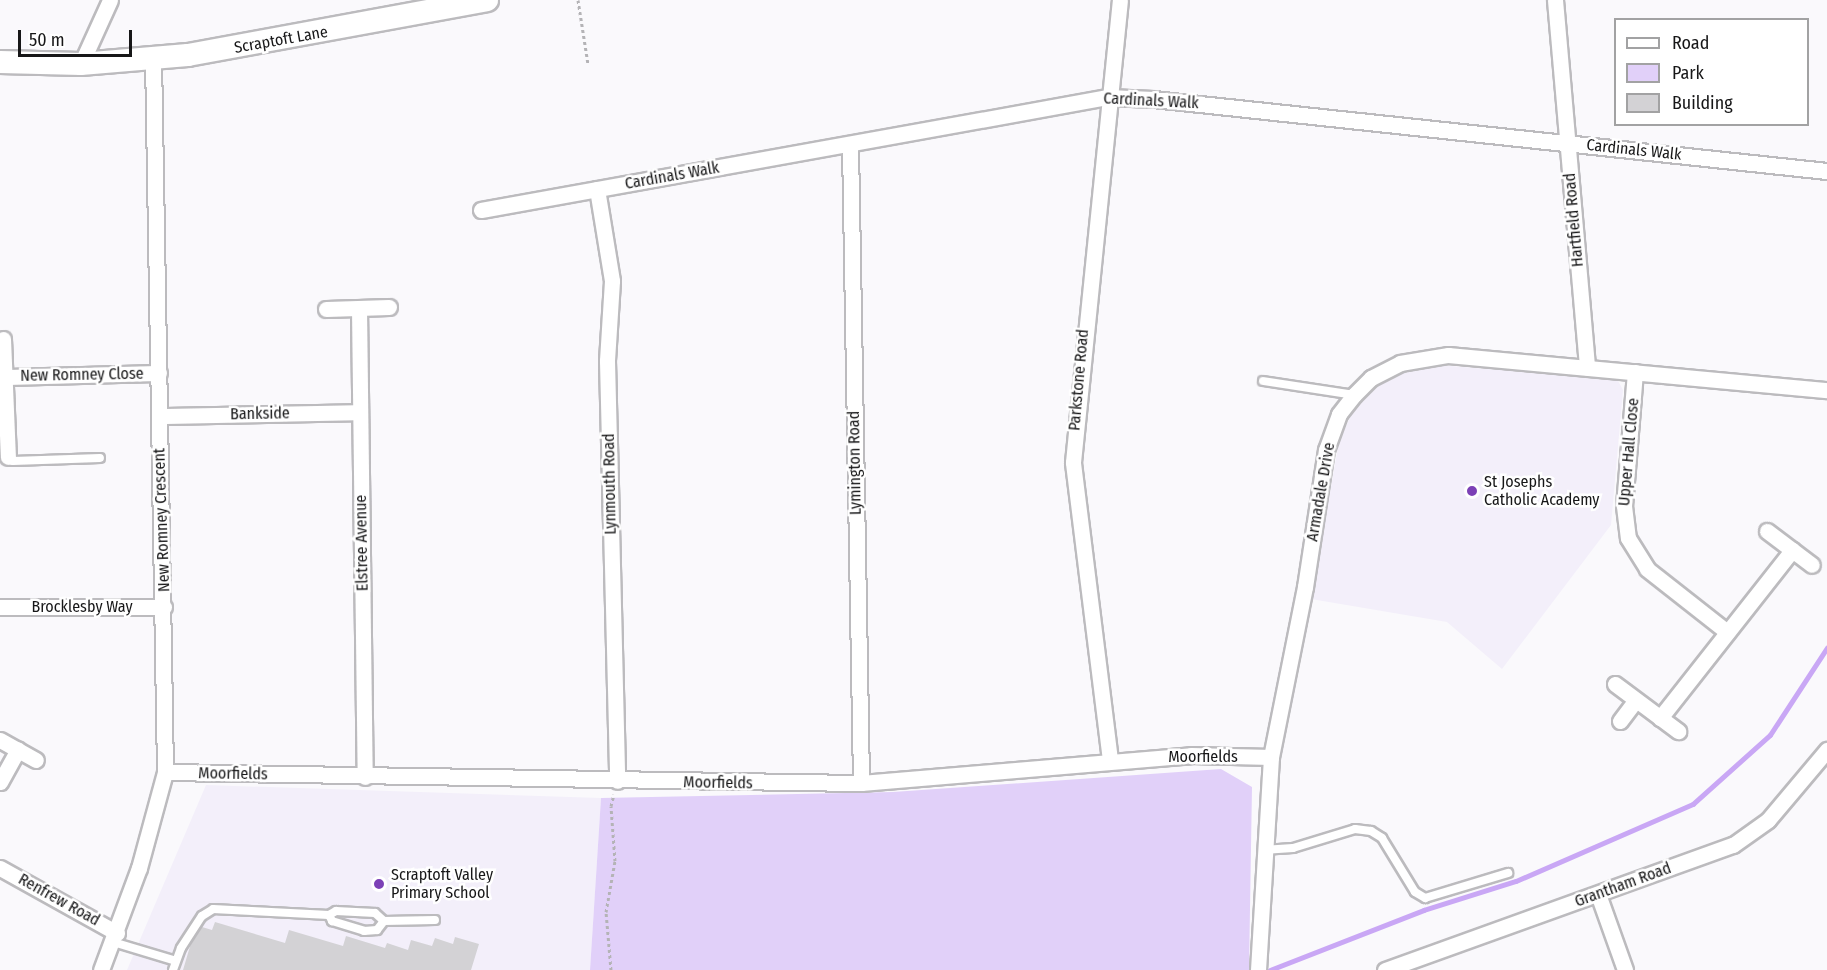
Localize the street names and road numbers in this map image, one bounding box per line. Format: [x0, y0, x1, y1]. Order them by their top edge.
street label: Scraptoft Lane [233, 22, 329, 58]
street label: Cardinals Walk [1103, 89, 1199, 113]
street label: Cardinals Walk [1586, 135, 1682, 165]
street label: Cardinals Walk [623, 158, 721, 194]
street label: Hartfield Road [1560, 172, 1588, 268]
street label: Parkstone Road [1065, 328, 1093, 432]
street label: New Romney Close [20, 364, 144, 386]
street label: Upper Hall Close [1615, 397, 1643, 507]
street label: Bankside [230, 404, 290, 424]
street label: Lymington Road [844, 411, 866, 515]
street label: Lynmouth Road [600, 433, 620, 535]
street label: Armadale Drive [1303, 441, 1339, 543]
street label: New Romney Crescent [150, 448, 174, 592]
street label: Elstree Avenue [352, 495, 372, 591]
street label: Brocklesby Way [31, 597, 133, 617]
street label: Moorfields [1168, 747, 1238, 767]
street label: Moorfields [198, 764, 268, 784]
street label: Moorfields [683, 773, 753, 793]
street label: Grantham Road [1572, 859, 1674, 911]
street label: Renfrew Road [15, 870, 103, 930]

